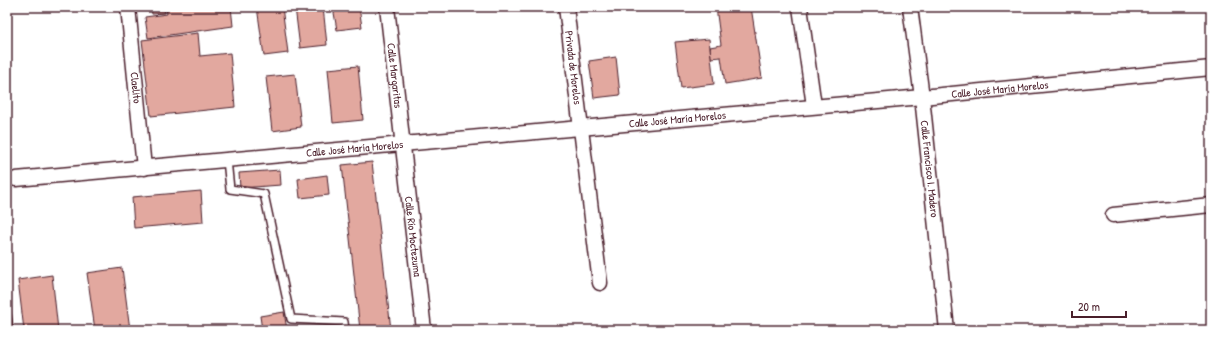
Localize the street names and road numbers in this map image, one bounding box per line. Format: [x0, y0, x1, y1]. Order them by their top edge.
street label: Privada de Morelos [562, 30, 585, 105]
street label: Calle Margaritas [384, 42, 406, 109]
street label: Claelito [127, 71, 145, 104]
street label: Calle José María Morelos [951, 77, 1049, 101]
street label: Calle José María Morelos [628, 108, 726, 131]
street label: Calle Francisco I. Madero [918, 119, 942, 219]
street label: Calle José María Morelos [305, 137, 404, 160]
street label: Calle Río Moctezuma [402, 196, 425, 278]

